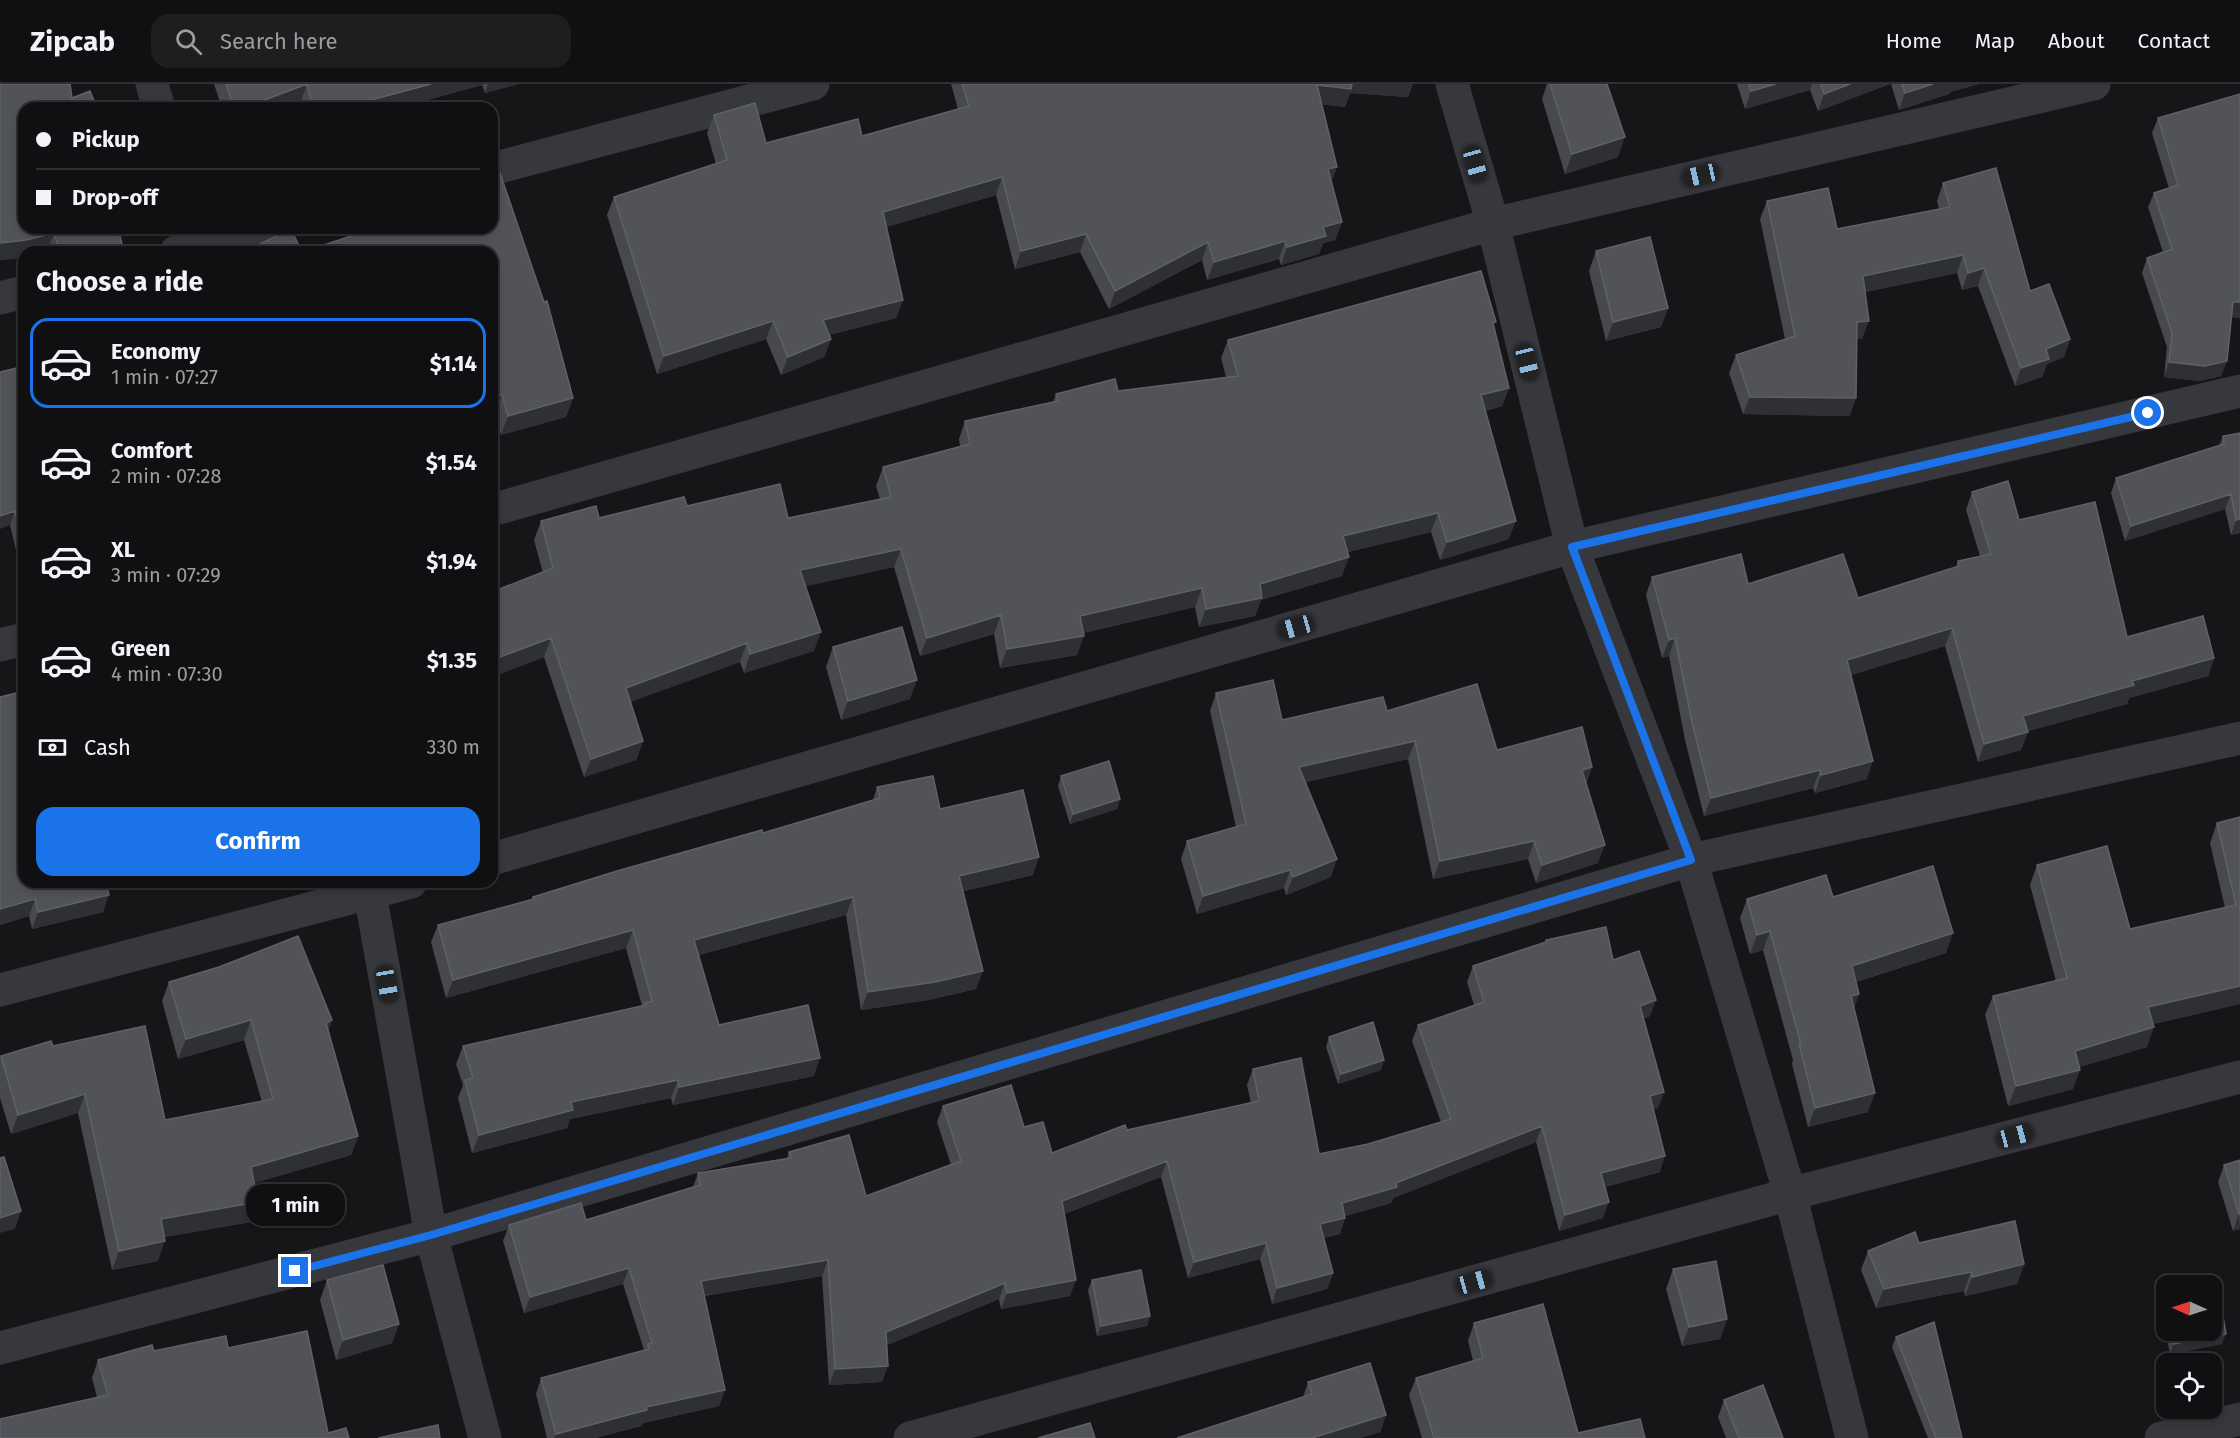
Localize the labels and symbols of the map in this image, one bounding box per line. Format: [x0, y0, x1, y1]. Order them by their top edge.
car [1461, 144, 1489, 184]
car [1681, 162, 1721, 188]
car [1514, 342, 1540, 382]
route start [2134, 399, 2161, 426]
car [1276, 613, 1316, 641]
car [375, 965, 399, 1003]
car [1995, 1123, 2035, 1149]
callout: 1 min [246, 1184, 344, 1226]
route end [281, 1257, 308, 1284]
car [1454, 1268, 1494, 1296]
north arrow [2156, 1275, 2222, 1341]

